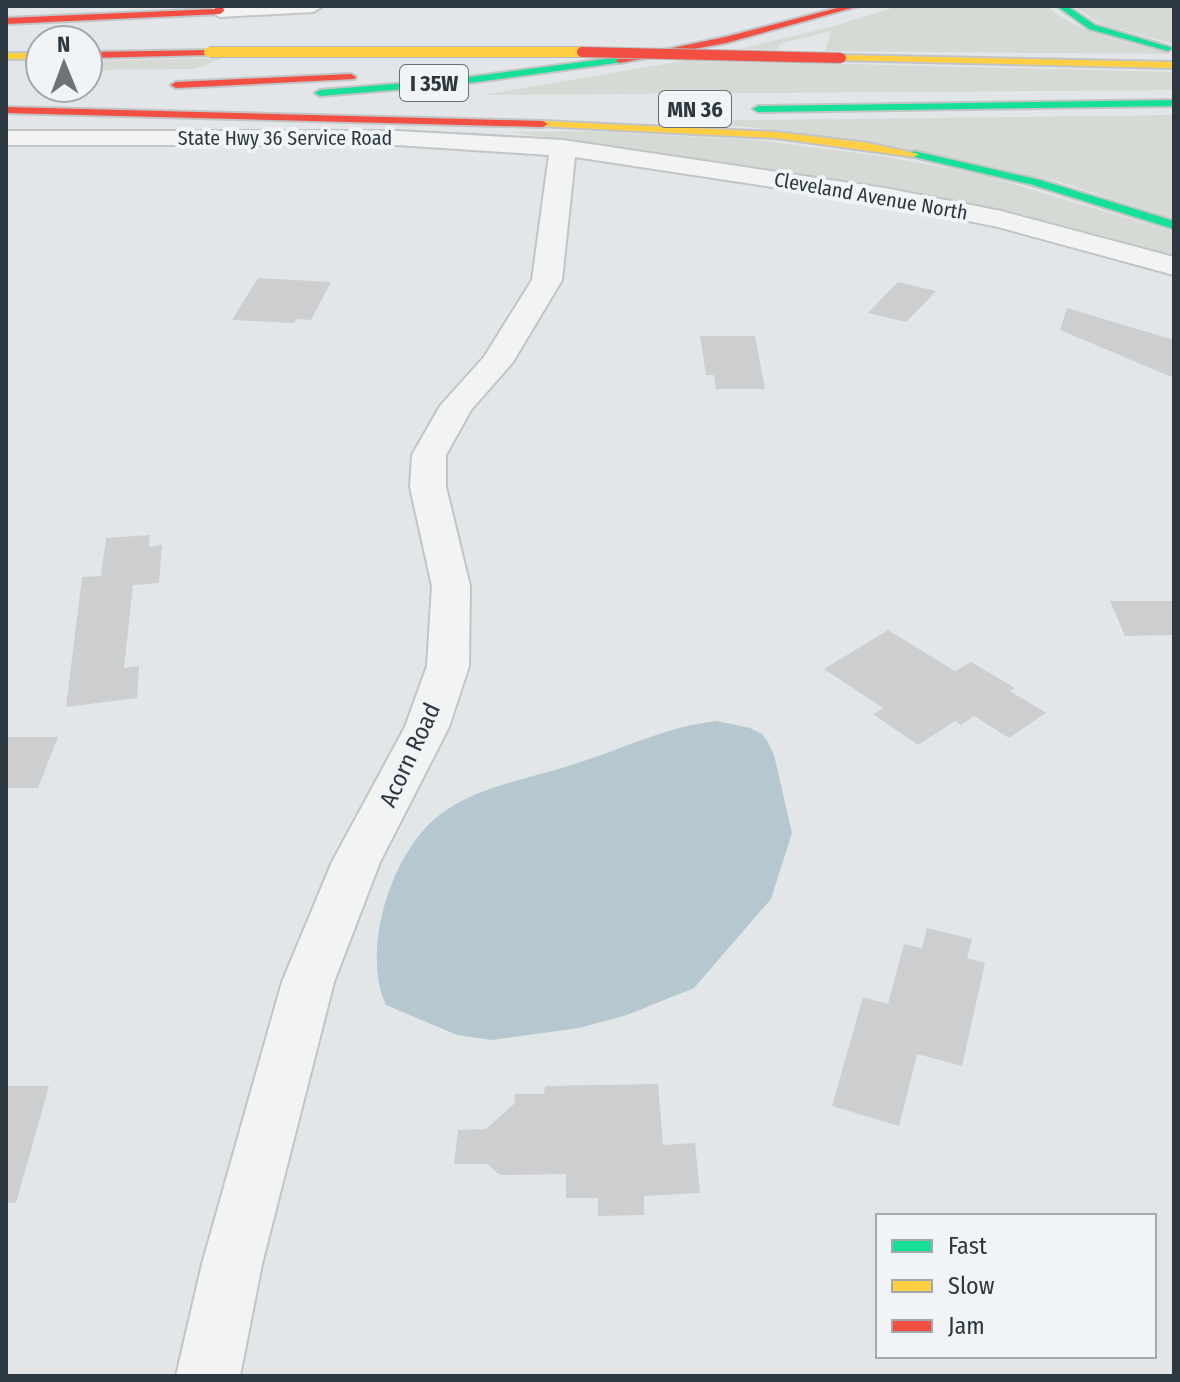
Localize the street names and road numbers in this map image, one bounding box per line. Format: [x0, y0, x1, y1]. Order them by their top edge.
road number: I 35W [400, 65, 468, 101]
road number: MN 36 [659, 91, 731, 127]
street label: State Hwy 36 Service Road [178, 126, 392, 150]
street label: Cleveland Avenue North [772, 167, 970, 225]
street label: Acorn Road [374, 699, 446, 811]

